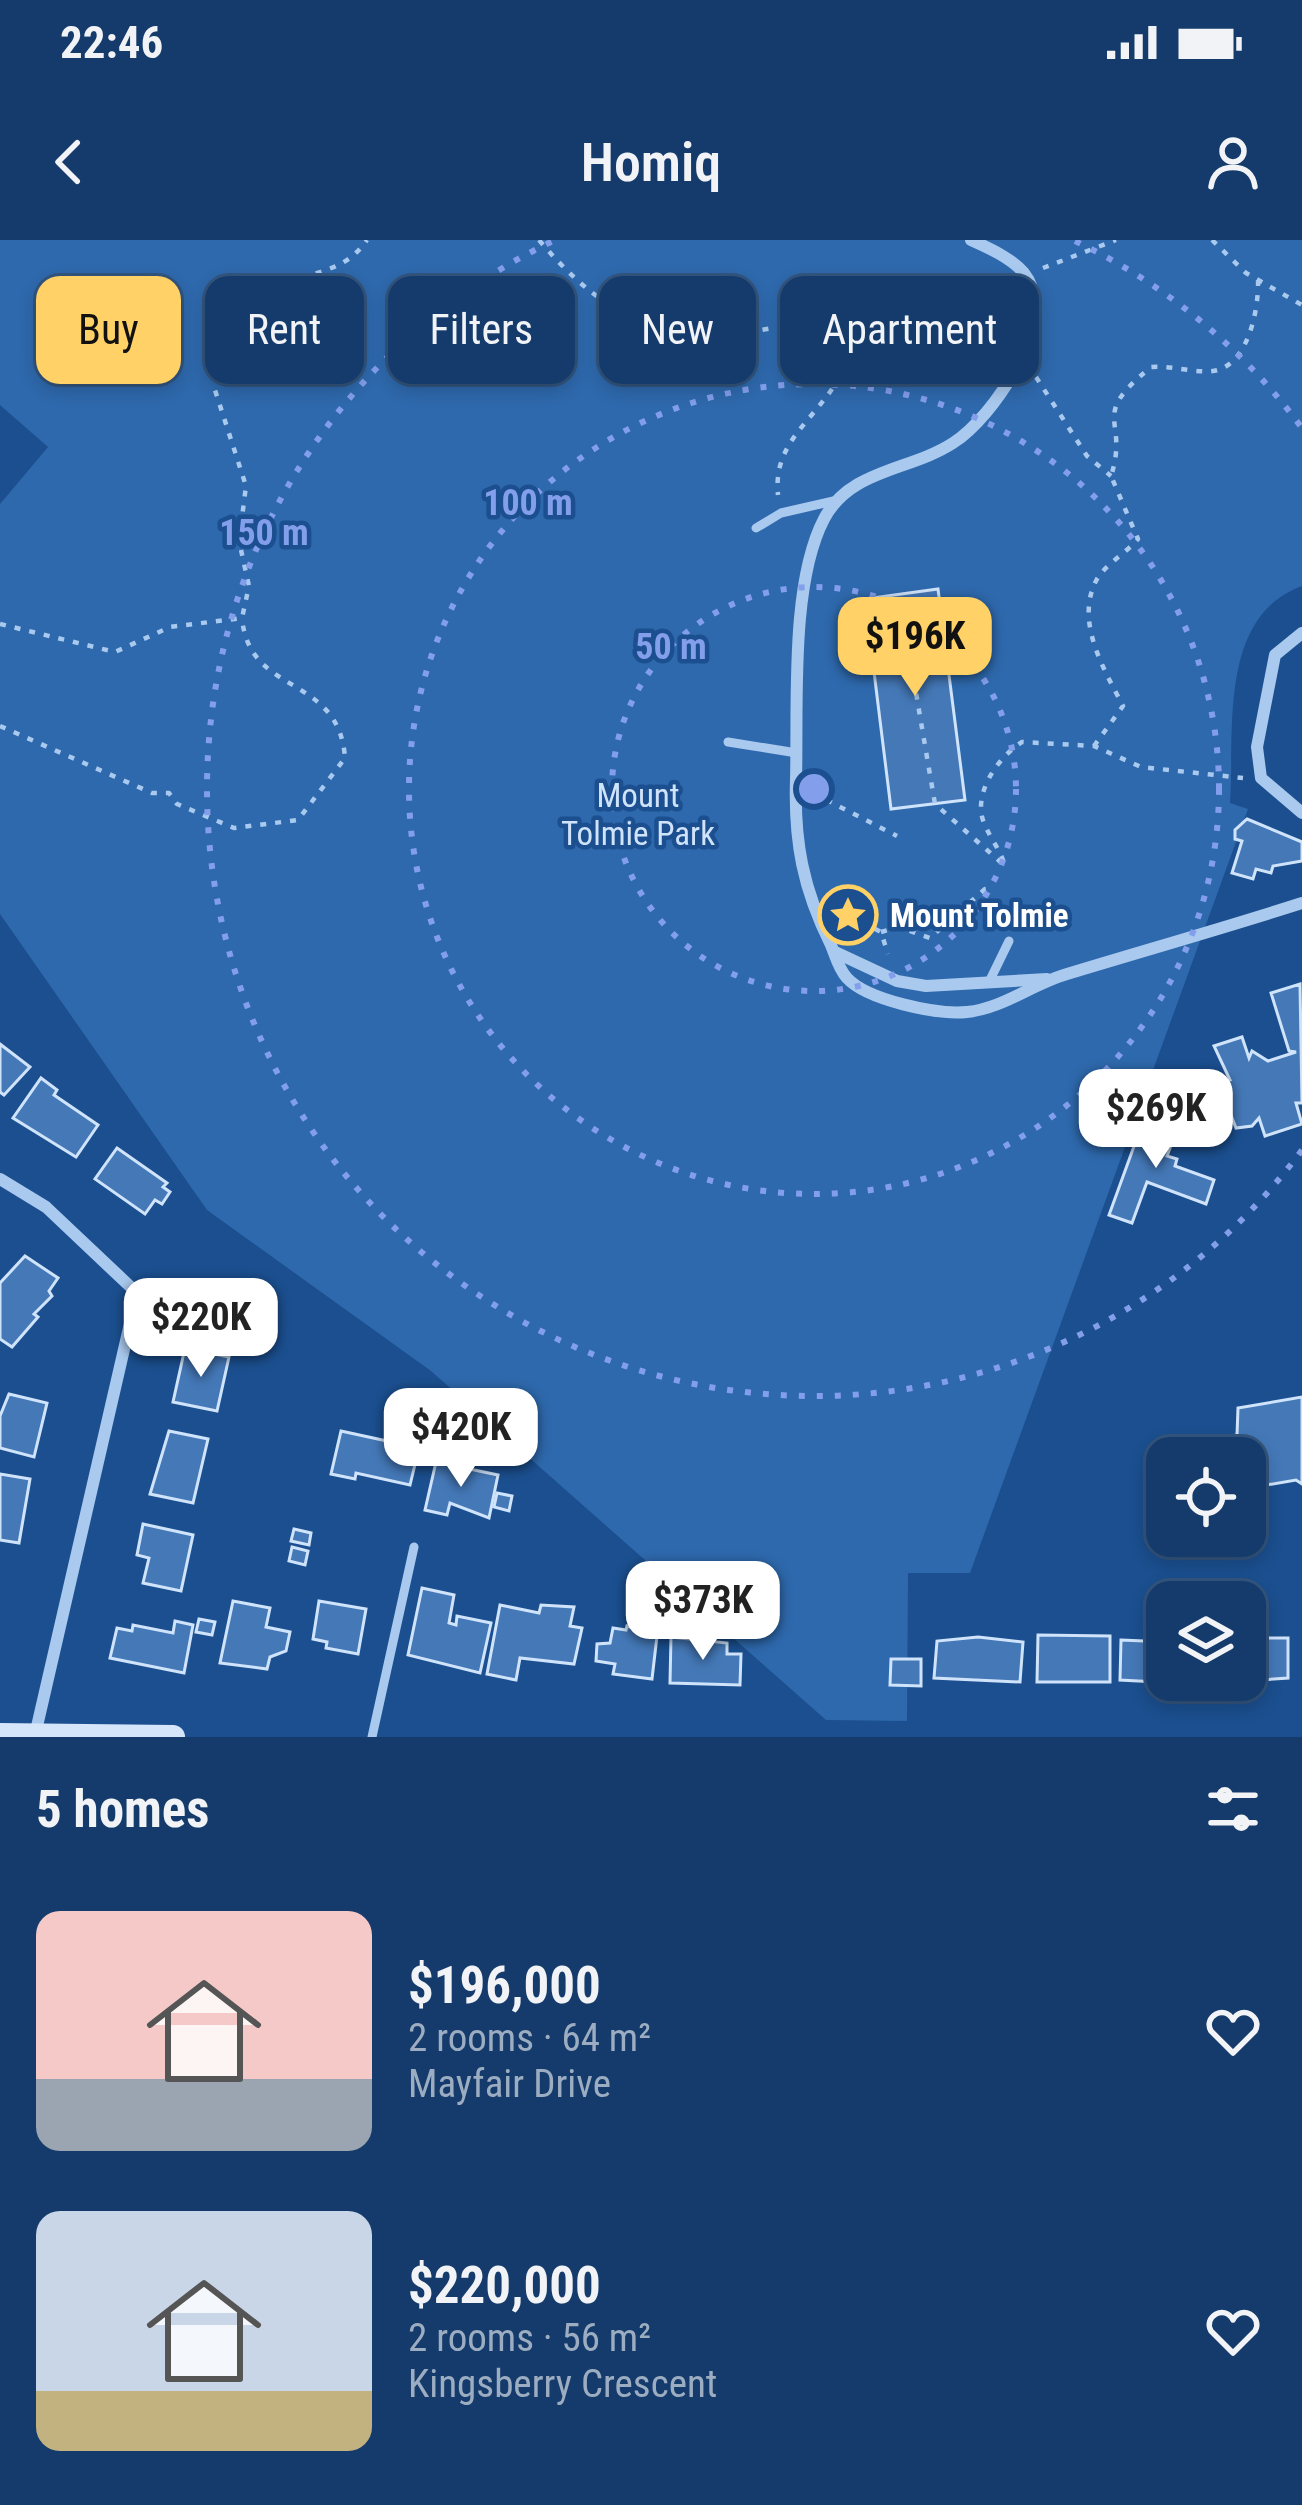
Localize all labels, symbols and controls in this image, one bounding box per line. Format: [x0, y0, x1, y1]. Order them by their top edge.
text: 22:46 [60, 16, 163, 69]
icon: back [36, 129, 102, 195]
icon: person [1200, 129, 1266, 195]
text: Homiq [581, 131, 721, 194]
chip: Buy [36, 276, 181, 384]
chip: Rent [205, 276, 364, 384]
chip: Filters [388, 276, 575, 384]
chip: New [599, 276, 756, 384]
chip: Apartment [780, 276, 1039, 384]
text: 100 m [483, 482, 573, 524]
text: 150 m [219, 512, 309, 554]
pin: $196K [831, 597, 999, 699]
text: $196K [865, 613, 965, 659]
text: 50 m [635, 626, 707, 668]
centre of rings [793, 768, 835, 810]
park label: Mount Tolmie Park [561, 776, 715, 853]
place icon: Mount Tolmie [817, 884, 879, 946]
place label: Mount Tolmie [890, 896, 1069, 935]
pin: $269K [1072, 1069, 1240, 1171]
text: $269K [1106, 1085, 1206, 1131]
pin: $220K [117, 1278, 285, 1380]
text: $220K [151, 1294, 251, 1340]
pin: $420K [377, 1388, 545, 1490]
text: $420K [411, 1404, 511, 1450]
map controls [1146, 1437, 1266, 1701]
button: locate [1146, 1437, 1266, 1557]
pin: $373K [619, 1561, 787, 1663]
text: $373K [653, 1577, 753, 1623]
button: layers [1146, 1581, 1266, 1701]
icon: filters [1200, 1776, 1266, 1842]
text: 5 homes [36, 1780, 209, 1839]
text: $196,000 [408, 1956, 601, 2015]
icon: home [132, 1959, 276, 2103]
icon: heart [1200, 1998, 1266, 2064]
text: 2 rooms · 64 m² [408, 2015, 651, 2061]
text: Mayfair Drive [408, 2061, 611, 2107]
text: $220,000 [408, 2256, 601, 2315]
icon: home [132, 2259, 276, 2403]
icon: heart [1200, 2298, 1266, 2364]
text: 2 rooms · 56 m² [408, 2315, 651, 2361]
text: Kingsberry Crescent [408, 2361, 717, 2407]

